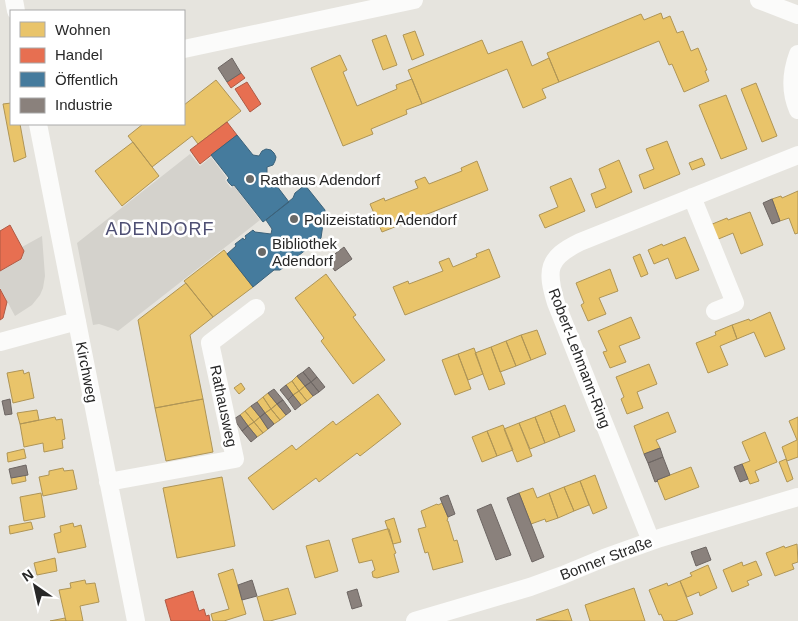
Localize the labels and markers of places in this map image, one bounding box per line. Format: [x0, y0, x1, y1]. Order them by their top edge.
place label: Rathaus Adendorf [260, 171, 381, 188]
marker: Rathaus Adendorf [244, 173, 256, 185]
place label: Polizeistation Adendorf [304, 211, 457, 228]
marker: Polizeistation Adendorf [288, 213, 300, 225]
place label: Bibliothek Adendorf [272, 235, 338, 269]
marker: Bibliothek Adendorf [256, 246, 268, 258]

